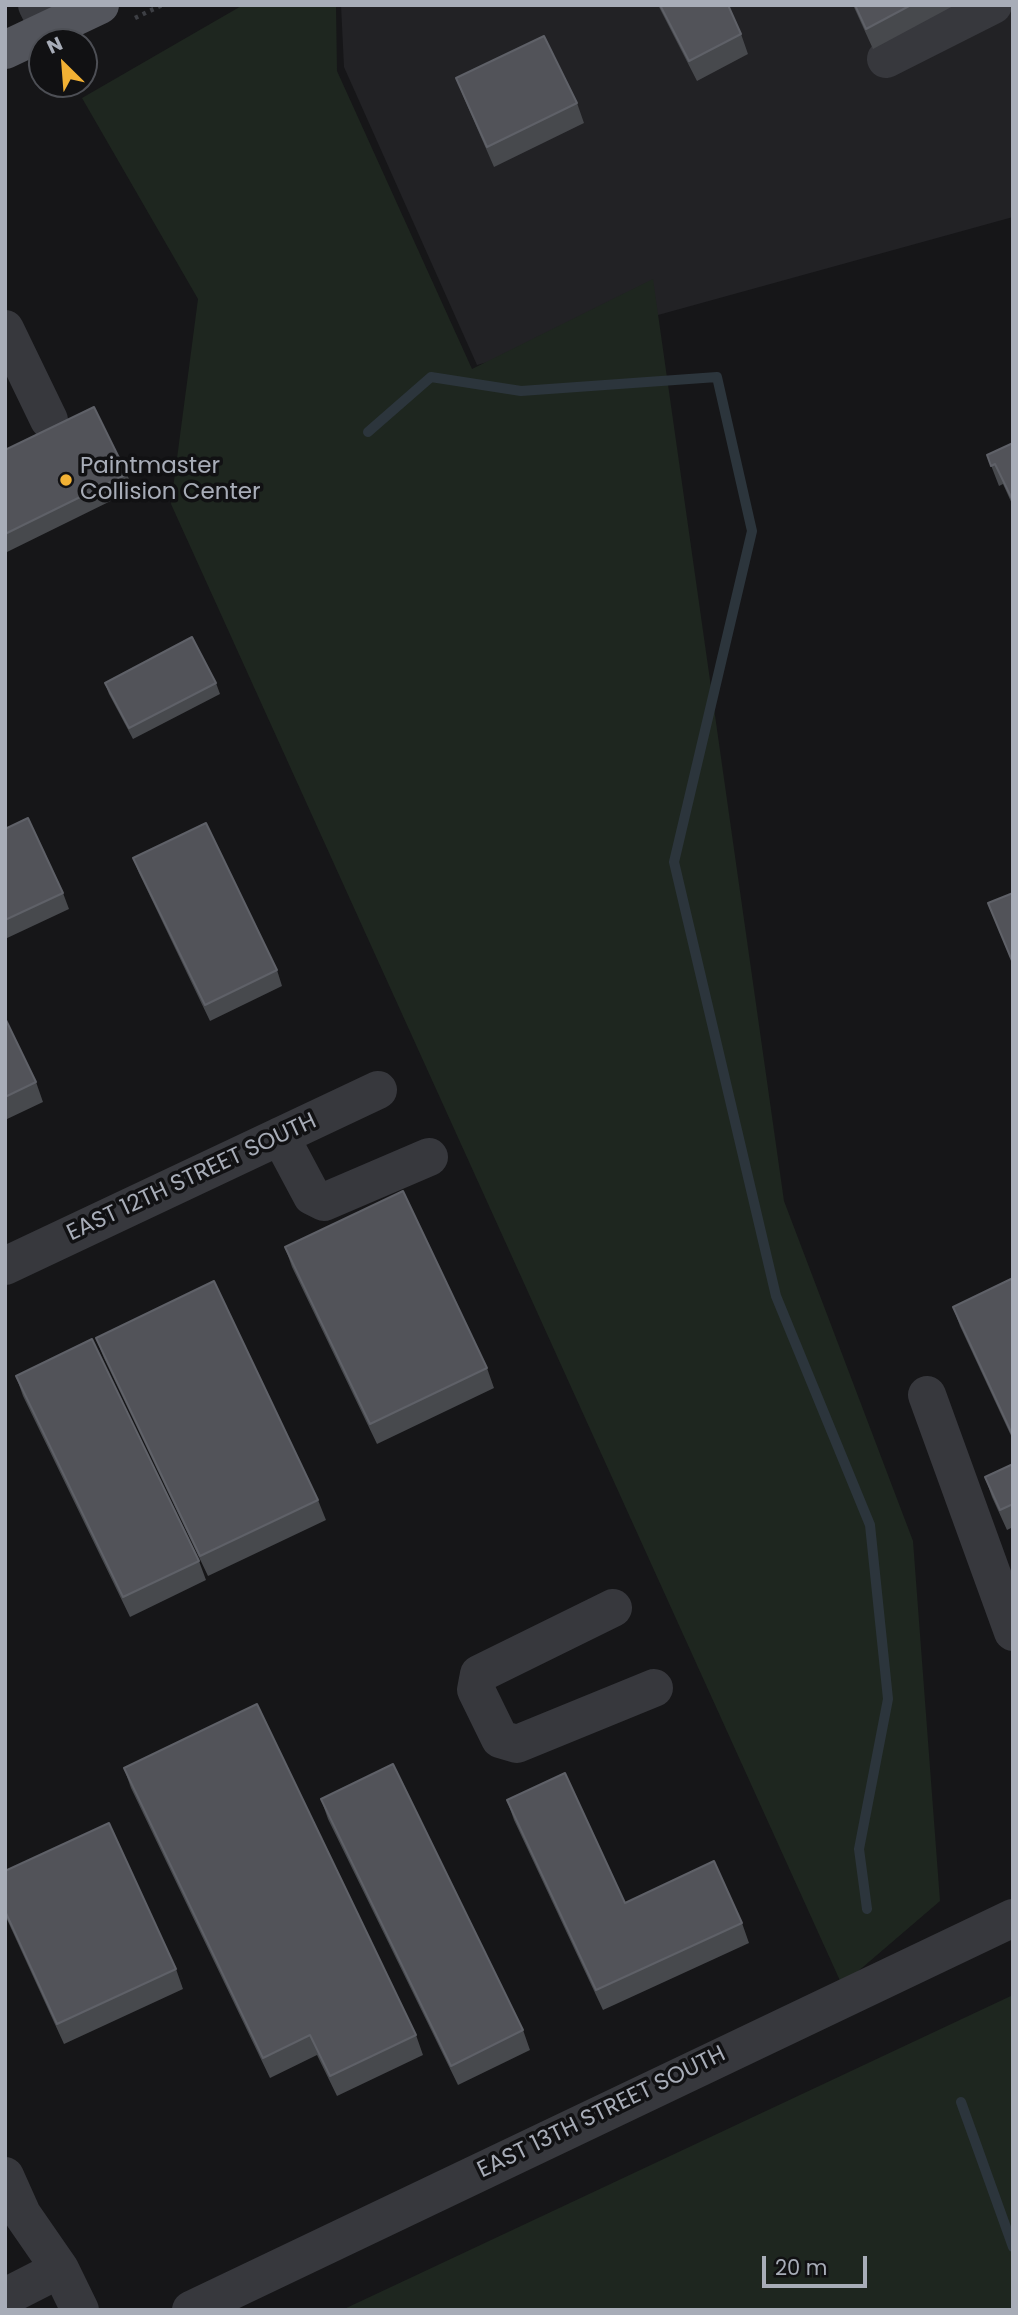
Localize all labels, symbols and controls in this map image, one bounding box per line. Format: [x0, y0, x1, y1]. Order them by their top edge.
north arrow [28, 28, 98, 98]
text: N [43, 30, 67, 61]
place label: Paintmaster Collision Center [80, 453, 261, 507]
marker: Paintmaster Collision Center [58, 472, 74, 488]
street label: EAST 12TH STREET SOUTH [63, 1108, 321, 1248]
street label: EAST 13TH STREET SOUTH [474, 2041, 730, 2185]
scale bar [766, 2242, 871, 2286]
text: 20 m [775, 2253, 828, 2282]

